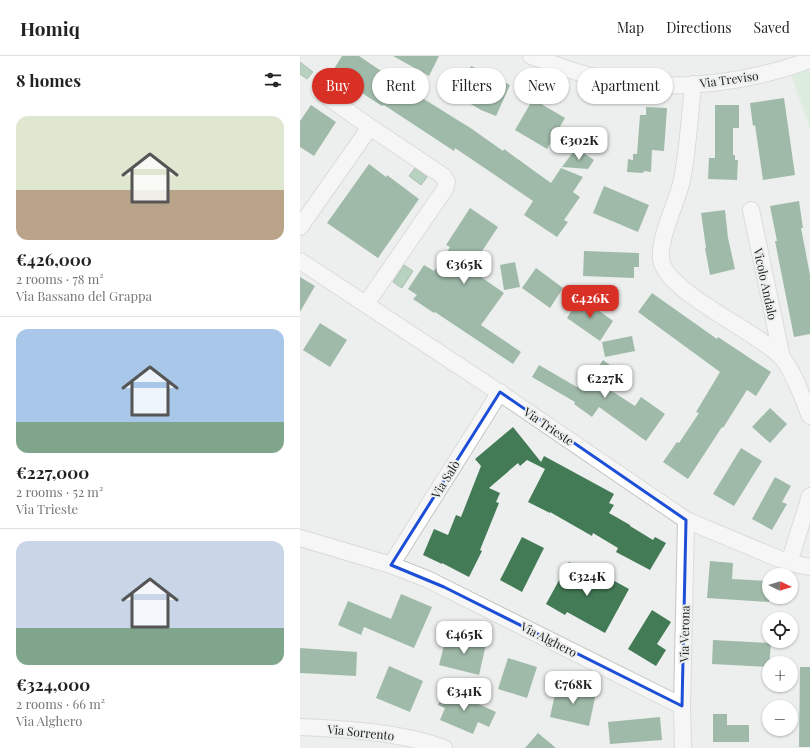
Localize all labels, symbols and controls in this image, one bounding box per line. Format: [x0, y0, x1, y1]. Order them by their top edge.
text: Homiq [20, 15, 80, 41]
text: Map [617, 18, 644, 37]
text: Directions [666, 18, 732, 37]
text: Saved [754, 18, 790, 37]
street label: Via Treviso [698, 67, 760, 91]
chip: Buy [312, 68, 364, 104]
chip: Rent [372, 68, 429, 104]
chip: Filters [437, 68, 506, 104]
chip: New [514, 68, 569, 104]
chip: Apartment [577, 68, 673, 104]
text: 8 homes [16, 69, 81, 91]
icon: filters [262, 69, 284, 91]
pin: €302K [551, 127, 607, 161]
text: €302K [560, 131, 598, 148]
icon: home [114, 142, 186, 214]
street label: Vicolo Andalo [750, 246, 782, 322]
text: €426,000 [16, 248, 92, 270]
pin: €365K [436, 251, 492, 285]
text: €365K [446, 255, 482, 272]
text: 2 rooms · 78 m² [16, 270, 104, 287]
pin: €426K [562, 285, 618, 319]
text: Via Bassano del Grappa [16, 287, 152, 304]
text: €426K [571, 289, 609, 306]
icon: home [114, 355, 186, 427]
pin: €227K [577, 365, 633, 399]
text: €227K [586, 369, 624, 386]
street label: Via Trieste [520, 403, 577, 449]
street label: Via Salò [427, 457, 463, 502]
text: €227,000 [16, 461, 89, 483]
text: 2 rooms · 52 m² [16, 483, 103, 500]
text: Via Trieste [16, 500, 78, 517]
pin: €324K [559, 563, 615, 597]
icon: home [114, 567, 186, 639]
text: €324K [568, 567, 606, 584]
north arrow [762, 568, 798, 604]
map controls [762, 568, 798, 736]
street label: Via Verona [675, 605, 692, 664]
button: locate [762, 612, 798, 648]
street label: Via Alghero [517, 618, 580, 660]
pin: €465K [436, 621, 492, 655]
text: €465K [445, 625, 483, 642]
button: + [762, 656, 798, 692]
pin: €768K [545, 671, 601, 705]
text: €324,000 [16, 673, 90, 695]
text: €768K [554, 675, 592, 692]
pin: €341K [436, 678, 492, 712]
text: €341K [446, 682, 482, 699]
text: 2 rooms · 66 m² [16, 695, 105, 712]
button: − [762, 700, 798, 736]
text: Via Alghero [16, 712, 82, 729]
street label: Via Sorrento [326, 720, 396, 744]

